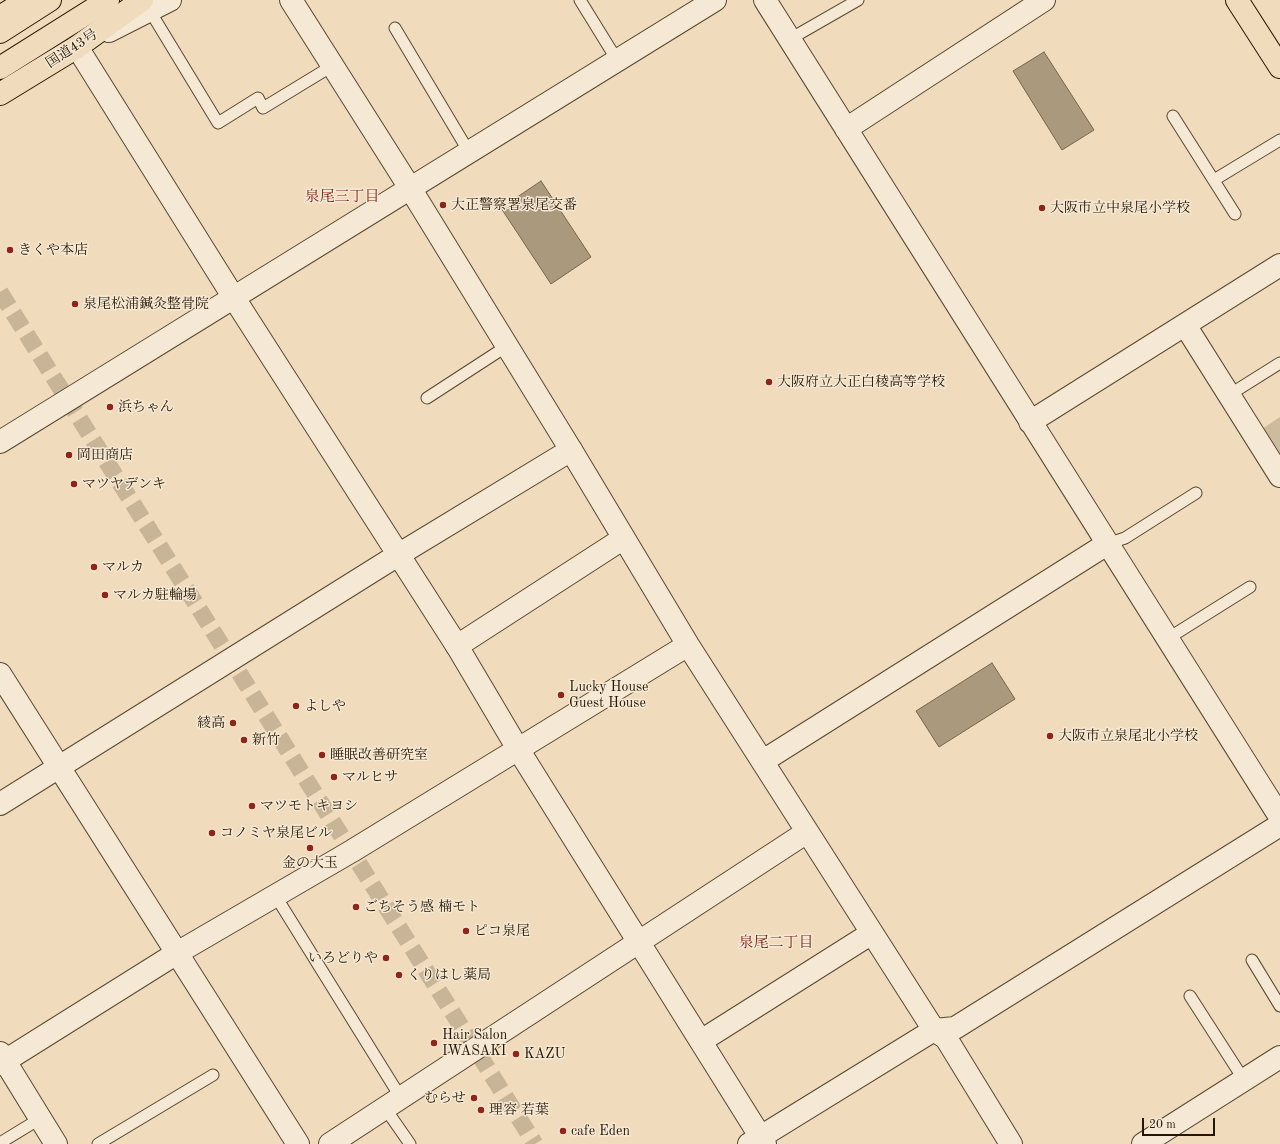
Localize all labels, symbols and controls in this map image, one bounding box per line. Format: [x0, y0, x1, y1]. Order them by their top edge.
street label: 国道43号 [43, 26, 101, 72]
district label: 泉尾三丁目 [305, 188, 379, 206]
place label: 大正警察署泉尾交番 [451, 197, 577, 213]
marker: 大正警察署泉尾交番 [438, 200, 448, 210]
place label: 大阪市立中泉尾小学校 [1050, 200, 1190, 216]
marker: 大阪市立中泉尾小学校 [1037, 203, 1047, 213]
place label: きくや本店 [18, 242, 88, 258]
marker: きくや本店 [5, 245, 15, 255]
place label: 泉尾松浦鍼灸整骨院 [83, 296, 209, 312]
marker: 泉尾松浦鍼灸整骨院 [70, 299, 80, 309]
place label: 大阪府立大正白稜高等学校 [777, 374, 945, 390]
marker: 大阪府立大正白稜高等学校 [764, 377, 774, 387]
place label: 浜ちゃん [118, 399, 174, 415]
marker: 浜ちゃん [105, 402, 115, 412]
place label: 岡田商店 [77, 447, 133, 463]
marker: 岡田商店 [64, 450, 74, 460]
place label: マツヤデンキ [82, 476, 166, 492]
marker: マツヤデンキ [69, 479, 79, 489]
place label: マルカ [102, 559, 144, 575]
marker: マルカ [89, 562, 99, 572]
place label: マルカ駐輪場 [113, 587, 197, 603]
marker: マルカ駐輪場 [100, 590, 110, 600]
place label: Lucky House Guest House [569, 679, 649, 712]
marker: Lucky House Guest House [556, 690, 566, 700]
place label: よしや [304, 698, 346, 714]
marker: よしや [291, 701, 301, 711]
place label: 綾高 [197, 715, 225, 731]
marker: 綾高 [228, 718, 238, 728]
place label: 大阪市立泉尾北小学校 [1058, 728, 1198, 744]
marker: 大阪市立泉尾北小学校 [1045, 731, 1055, 741]
place label: 新竹 [252, 732, 280, 748]
marker: 新竹 [239, 735, 249, 745]
place label: 睡眠改善研究室 [330, 747, 428, 763]
marker: 睡眠改善研究室 [317, 750, 327, 760]
place label: マルヒサ [342, 769, 398, 785]
marker: マルヒサ [329, 772, 339, 782]
place label: マツモトキヨシ [260, 798, 358, 814]
marker: マツモトキヨシ [247, 801, 257, 811]
place label: コノミヤ泉尾ビル [220, 825, 332, 841]
marker: コノミヤ泉尾ビル [207, 828, 217, 838]
marker: 金の大玉 [305, 843, 315, 853]
place label: 金の大玉 [282, 855, 338, 871]
place label: ごちそう感 楠モト [364, 899, 480, 915]
marker: ごちそう感 楠モト [351, 902, 361, 912]
place label: ピコ泉尾 [474, 923, 530, 939]
marker: ピコ泉尾 [461, 926, 471, 936]
district label: 泉尾二丁目 [739, 934, 813, 952]
place label: いろどりや [308, 950, 378, 966]
marker: いろどりや [381, 953, 391, 963]
place label: くりはし薬局 [407, 967, 491, 983]
marker: くりはし薬局 [394, 970, 404, 980]
place label: Hair Salon IWASAKI [442, 1027, 507, 1060]
marker: Hair Salon IWASAKI [429, 1038, 439, 1048]
place label: KAZU [524, 1046, 565, 1062]
marker: KAZU [511, 1049, 521, 1059]
place label: むらせ [424, 1090, 466, 1106]
marker: むらせ [469, 1093, 479, 1103]
place label: 理容 若葉 [489, 1102, 549, 1118]
marker: 理容 若葉 [476, 1105, 486, 1115]
scale bar [1144, 1110, 1217, 1136]
text: 20 m [1149, 1119, 1176, 1131]
place label: cafe Eden [571, 1123, 630, 1139]
marker: cafe Eden [558, 1126, 568, 1136]

